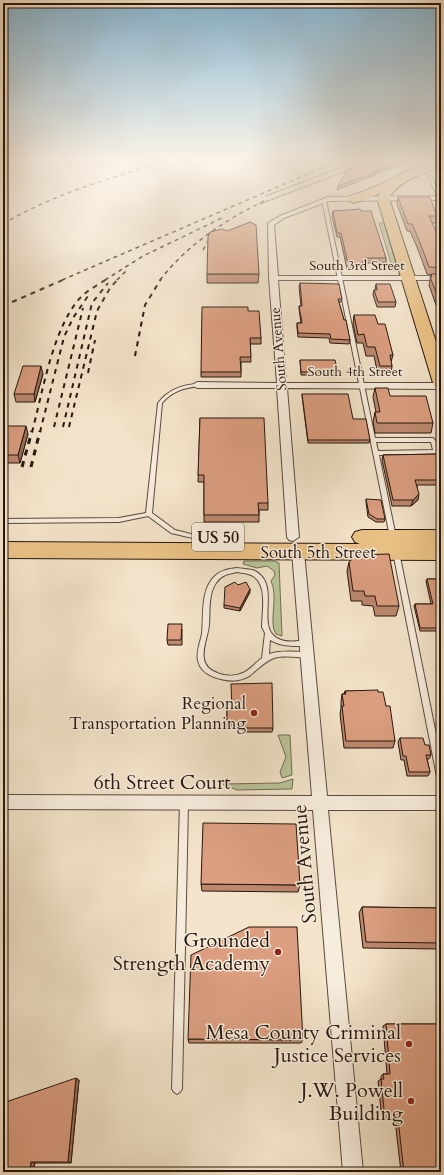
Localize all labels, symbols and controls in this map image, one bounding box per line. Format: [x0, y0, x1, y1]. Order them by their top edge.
street label: South 3rd Street [309, 256, 405, 275]
street label: South Avenue [265, 307, 292, 391]
street label: South 4th Street [308, 362, 403, 381]
road number: US 50 [192, 523, 244, 551]
street label: South 5th Street [260, 541, 376, 564]
place label: Regional Transportation Planning [69, 692, 247, 735]
marker: Regional Transportation Planning [249, 708, 259, 718]
street label: 6th Street Court [93, 769, 231, 796]
street label: South Avenue [286, 803, 323, 925]
place label: Grounded Strength Academy [113, 927, 270, 977]
marker: Grounded Strength Academy [273, 947, 283, 957]
place label: Mesa County Criminal Justice Services [206, 1019, 401, 1069]
marker: Mesa County Criminal Justice Services [404, 1039, 414, 1049]
place label: J.W. Powell Building [298, 1077, 404, 1127]
marker: J.W. Powell Building [406, 1096, 416, 1106]

